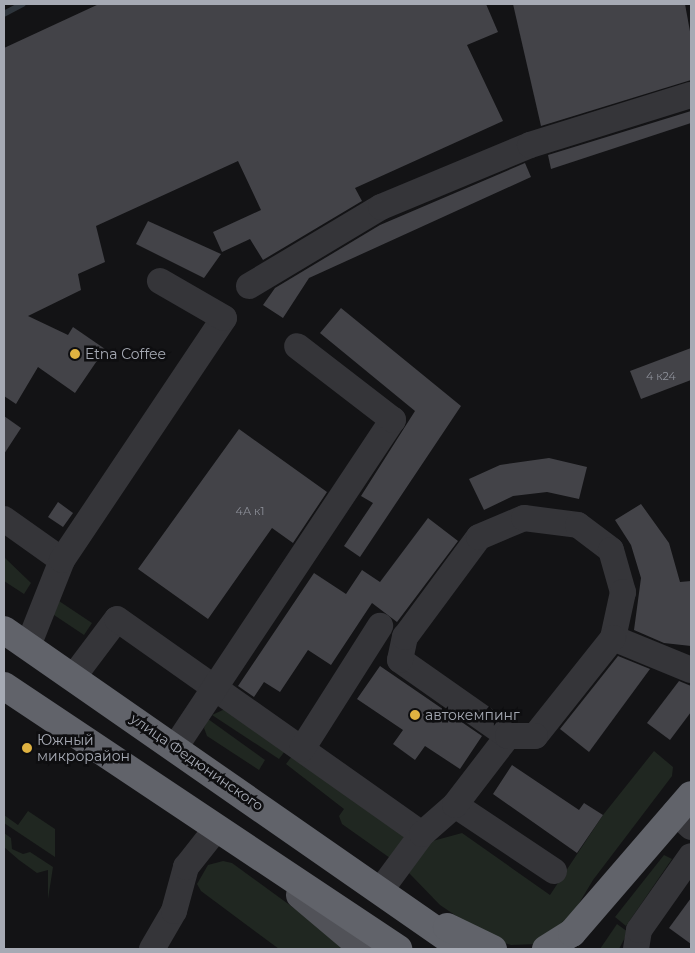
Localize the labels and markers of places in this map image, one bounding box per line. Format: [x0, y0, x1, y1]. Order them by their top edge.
place label: Etna Coffee [85, 346, 166, 362]
marker: Etna Coffee [69, 348, 81, 360]
place label: автокемпинг [425, 707, 520, 723]
marker: автокемпинг [409, 709, 421, 721]
place label: Южный микрорайон [37, 732, 130, 764]
marker: Южный микрорайон [21, 742, 33, 754]

